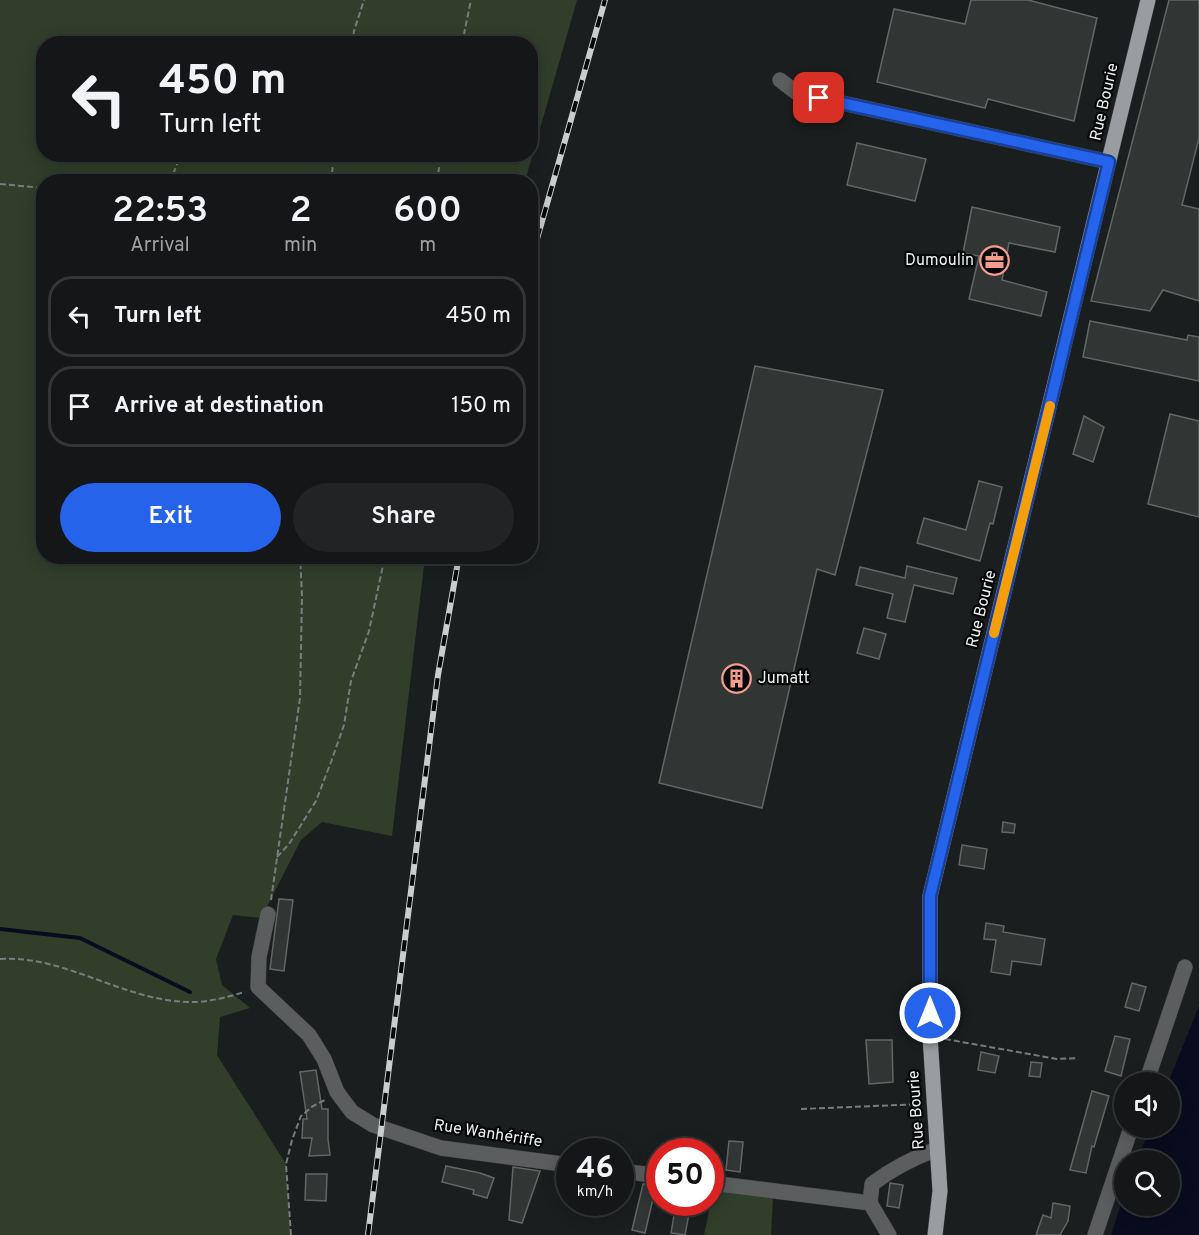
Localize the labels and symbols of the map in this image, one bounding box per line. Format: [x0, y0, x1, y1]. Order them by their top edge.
street label: Rue Bourie [1086, 61, 1124, 143]
pin [793, 72, 844, 123]
office icon: Dumoulin [979, 245, 1011, 277]
place label: Dumoulin [905, 251, 974, 271]
street label: Rue Bourie [963, 568, 1001, 650]
building icon: Jumatt [721, 663, 753, 695]
place label: Jumatt [758, 669, 810, 689]
position arrow [898, 981, 962, 1045]
street label: Rue Bourie [904, 1070, 930, 1150]
street label: Rue Wanhériffe [432, 1116, 544, 1152]
speed limit sign: 50 [646, 1138, 724, 1216]

